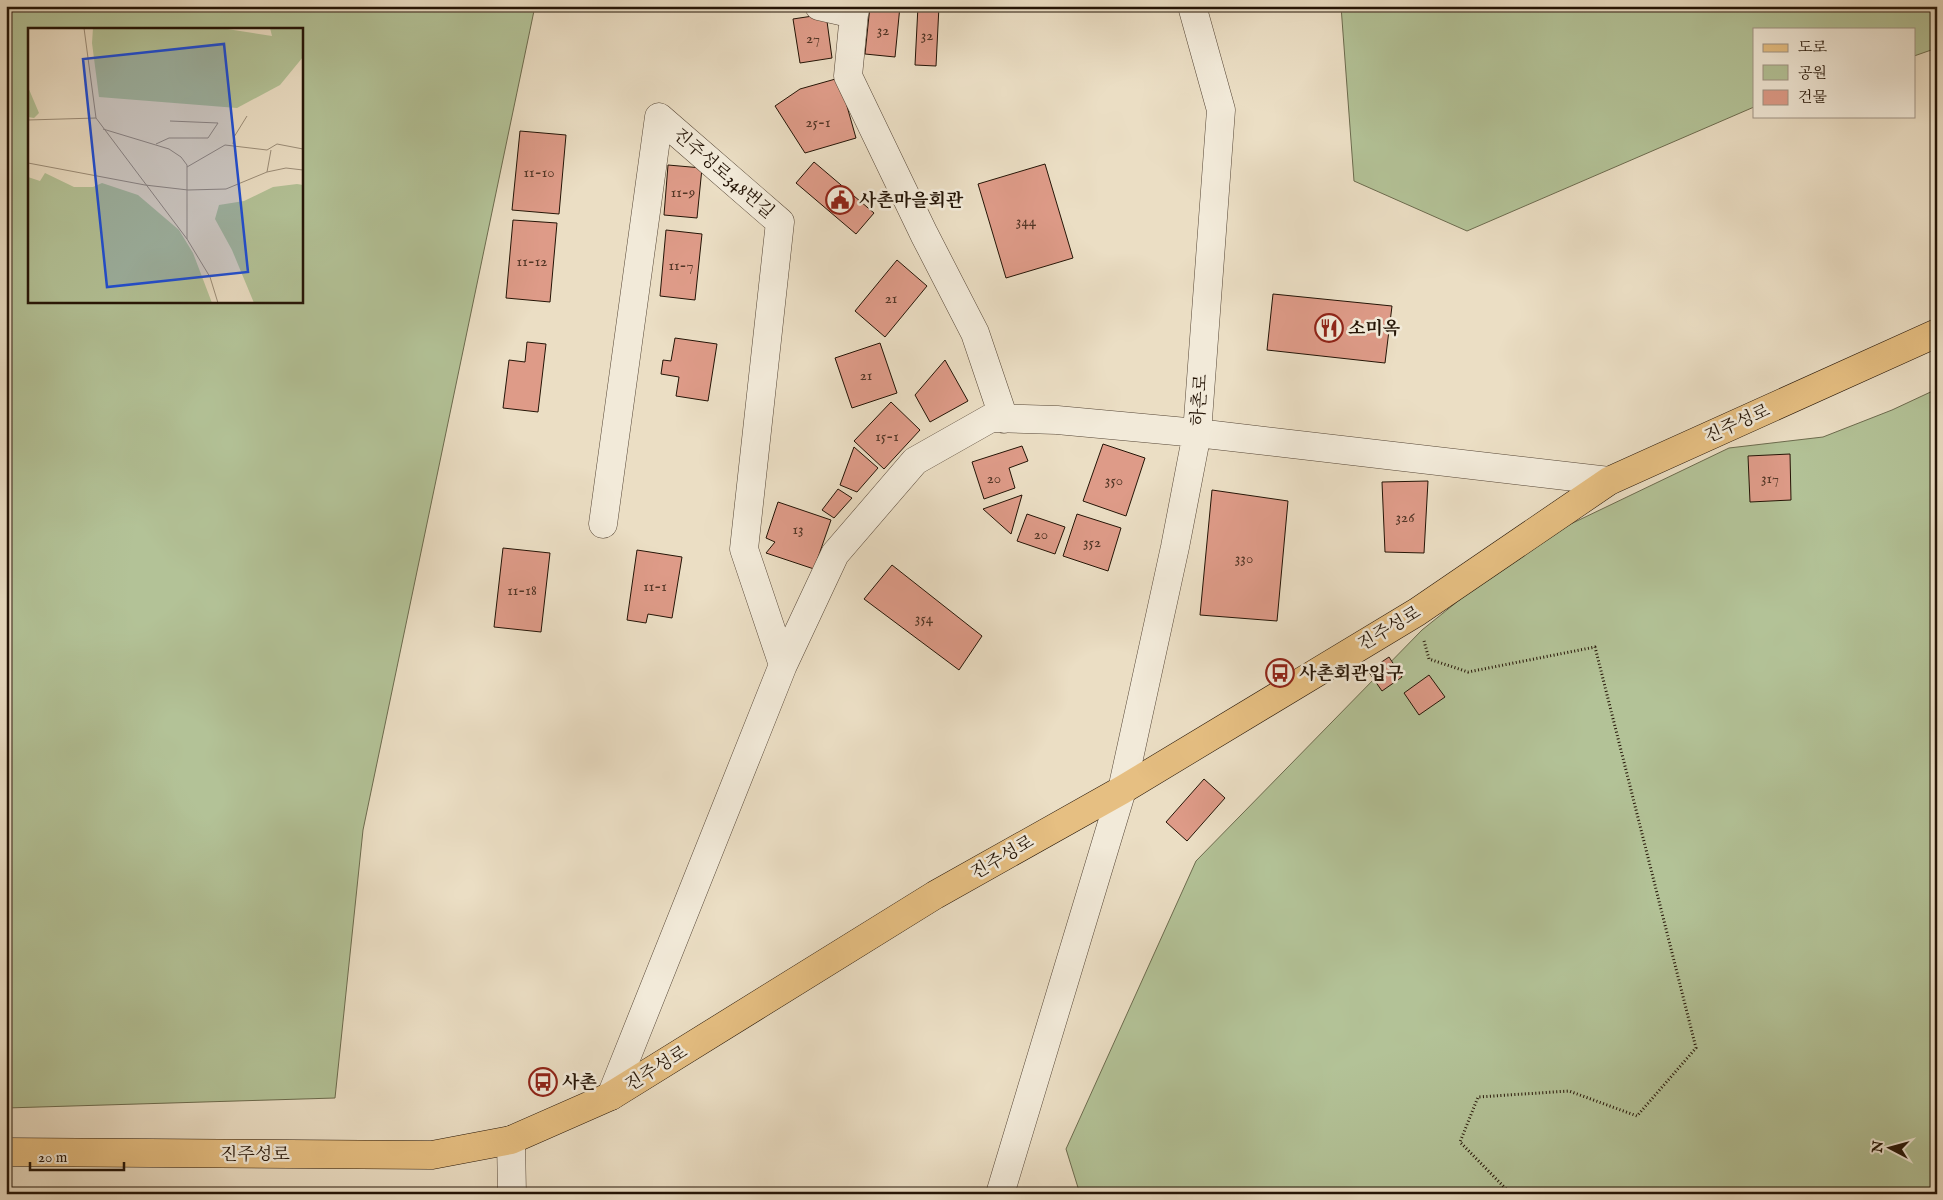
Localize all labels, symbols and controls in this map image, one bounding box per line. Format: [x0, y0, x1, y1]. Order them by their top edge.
house number: 32 [877, 21, 889, 40]
house number: 32 [921, 26, 933, 45]
inset map [28, 28, 302, 302]
legend [1753, 28, 1916, 118]
house number: 27 [806, 29, 820, 48]
text: 도로 [1798, 38, 1827, 57]
text: 공원 [1798, 64, 1827, 83]
text: 건물 [1798, 88, 1827, 107]
house number: 25-1 [806, 113, 830, 132]
street label: 진주성로348번길 [668, 124, 778, 224]
house number: 11-10 [523, 163, 555, 182]
house number: 11-9 [671, 183, 695, 202]
public building icon: 사촌마을회관 [825, 185, 855, 215]
place label: 사촌마을회관 [859, 190, 964, 213]
house number: 344 [1016, 212, 1037, 231]
house number: 11-12 [517, 252, 547, 271]
house number: 11-7 [668, 256, 694, 275]
house number: 21 [885, 289, 897, 308]
restaurant icon: 소미옥 [1314, 313, 1344, 343]
place label: 소미옥 [1348, 318, 1401, 341]
house number: 21 [860, 366, 872, 385]
street label: 하촌로 [1187, 373, 1214, 427]
street label: 진주성로 [1701, 400, 1774, 449]
house number: 15-1 [875, 427, 899, 446]
house number: 20 [987, 469, 1001, 488]
house number: 317 [1761, 469, 1779, 488]
house number: 350 [1105, 471, 1123, 490]
house number: 326 [1396, 508, 1415, 527]
house number: 13 [792, 520, 804, 539]
house number: 20 [1034, 525, 1048, 544]
house number: 352 [1083, 533, 1101, 552]
house number: 330 [1235, 549, 1253, 568]
house number: 11-1 [643, 577, 667, 596]
house number: 11-18 [507, 581, 537, 600]
street label: 진주성로 [1354, 602, 1426, 657]
house number: 354 [915, 609, 934, 628]
bus stop icon: 사촌회관입구 [1265, 658, 1295, 688]
place label: 사촌회관입구 [1299, 663, 1404, 686]
street label: 진주성로 [967, 831, 1039, 886]
street label: 진주성로 [621, 1041, 692, 1097]
bus stop icon: 사촌 [528, 1067, 558, 1097]
place label: 사촌 [562, 1072, 597, 1095]
north arrow [1866, 1122, 1916, 1172]
scale bar [30, 1140, 124, 1172]
text: N [1868, 1140, 1888, 1155]
street label: 진주성로 [220, 1144, 290, 1167]
text: 20 m [38, 1148, 68, 1167]

